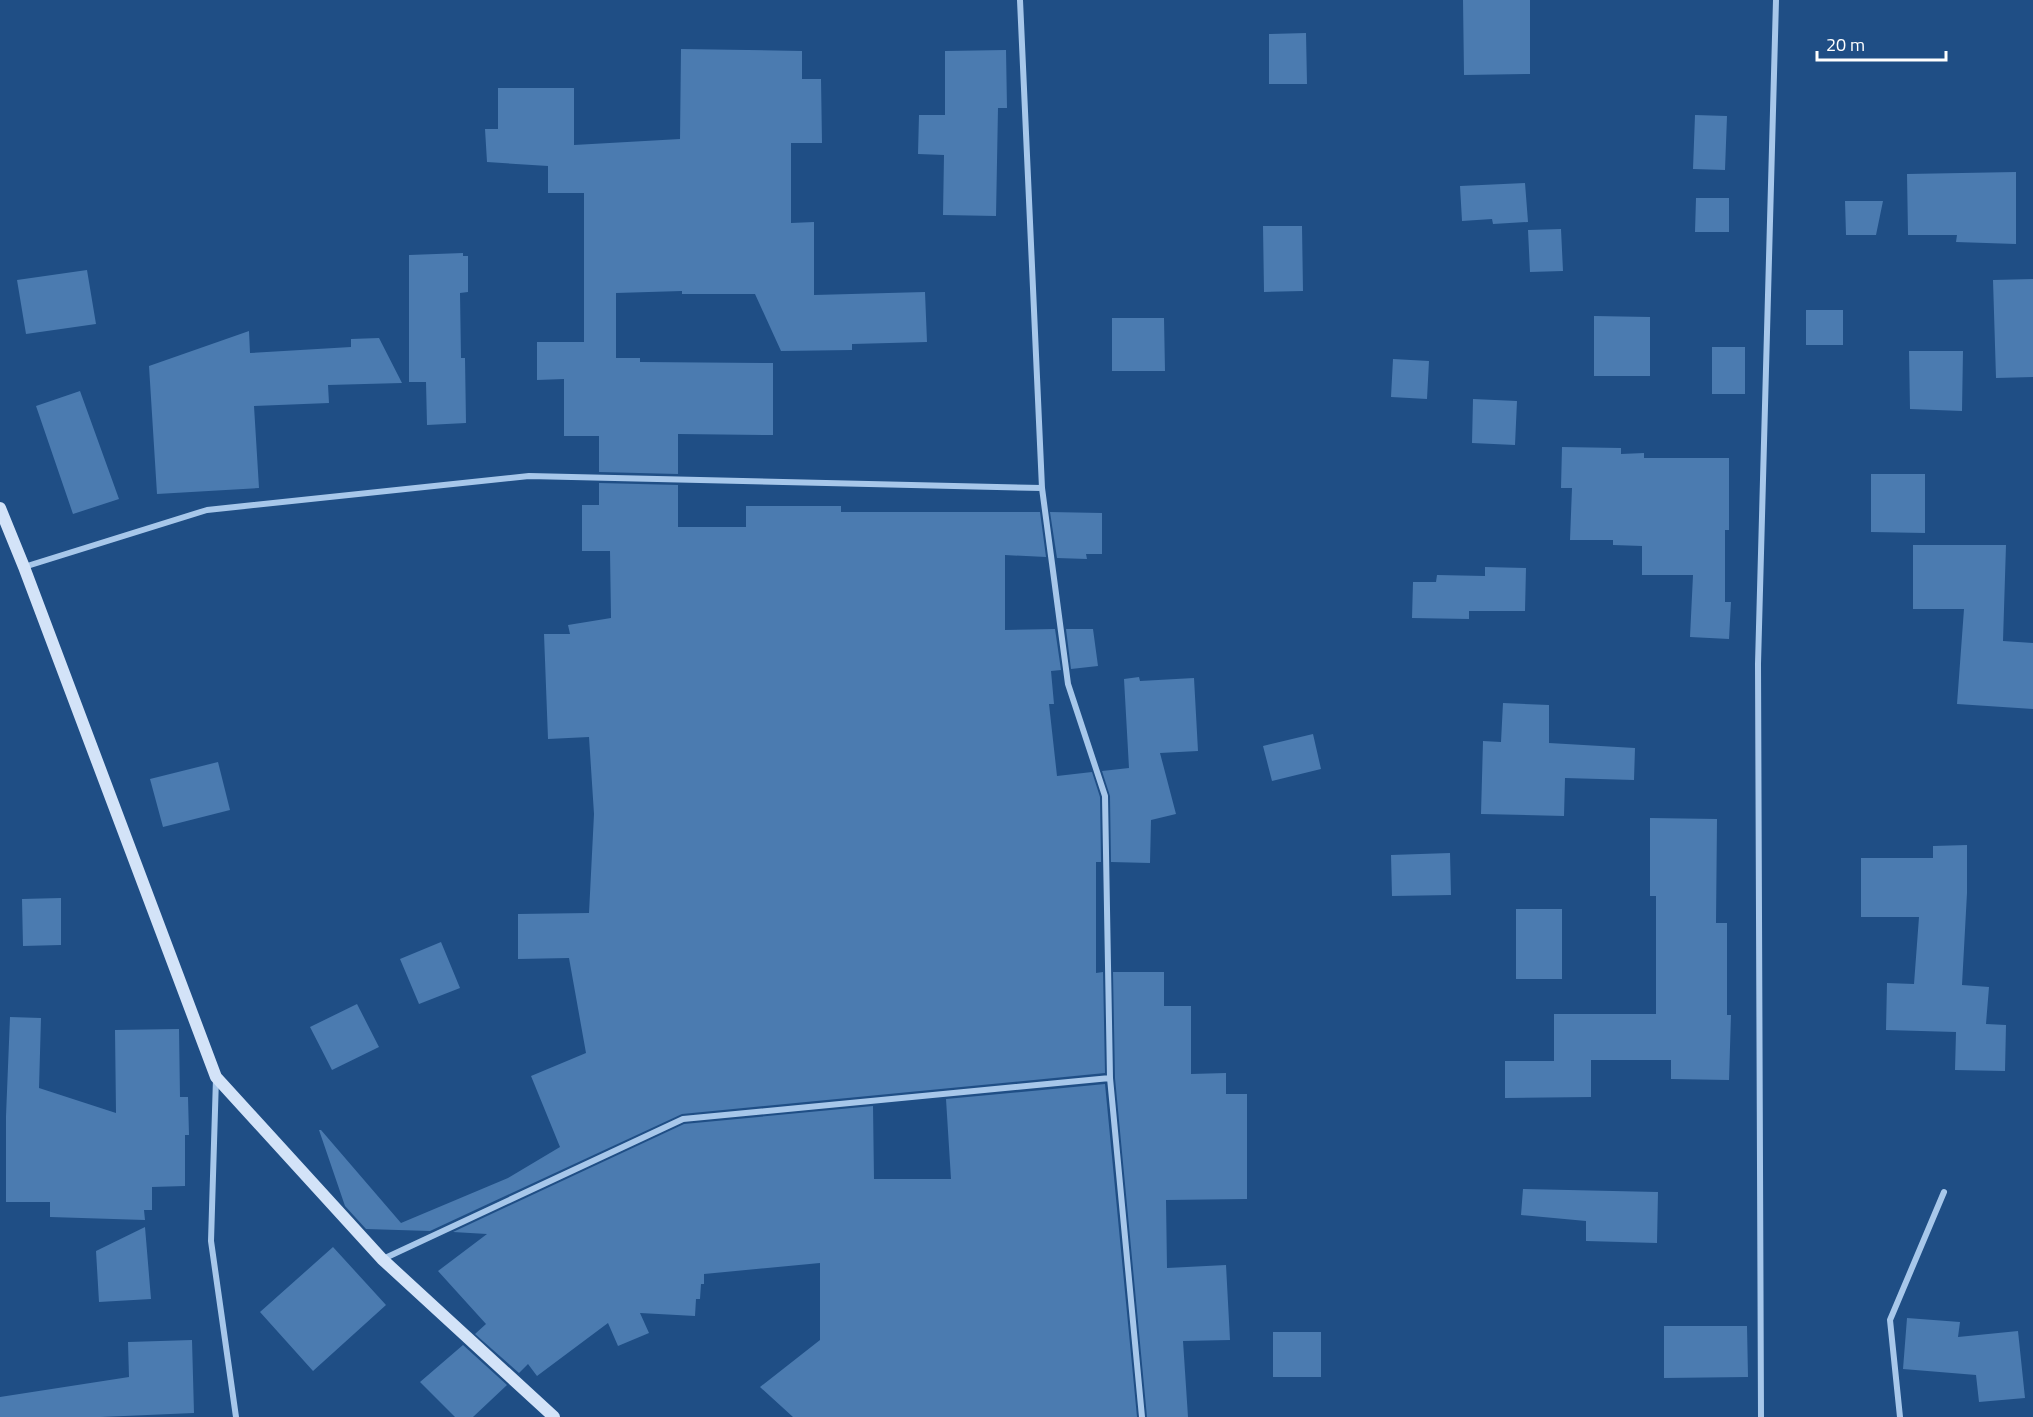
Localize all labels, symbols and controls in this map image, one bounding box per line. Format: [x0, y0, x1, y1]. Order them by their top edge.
scale bar [1817, 24, 1946, 62]
text: 20 m [1826, 31, 1865, 58]

